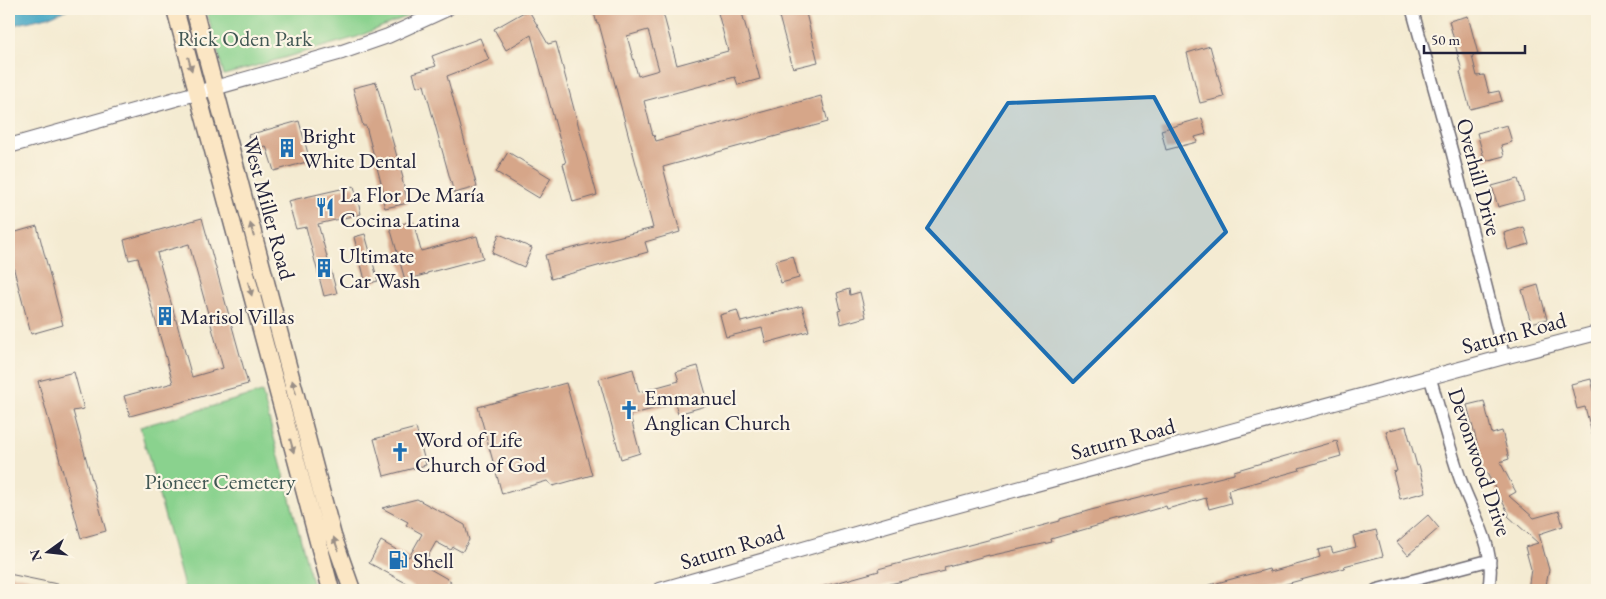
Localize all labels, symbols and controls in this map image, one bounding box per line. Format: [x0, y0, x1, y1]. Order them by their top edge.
scale bar [1424, 22, 1525, 54]
park label: Rick Oden Park [178, 24, 313, 53]
text: 50 m [1431, 30, 1460, 49]
one-way arrow [186, 57, 194, 72]
street label: Overhill Drive [1449, 115, 1509, 239]
place label: Bright White Dental [302, 121, 417, 175]
street label: West Miller Road [236, 133, 302, 284]
building icon: Bright White Dental [276, 137, 298, 159]
place label: La Flor De María Cocina Latina [340, 180, 485, 234]
restaurant icon: La Flor De María Cocina Latina [314, 196, 336, 218]
one-way arrow [247, 223, 255, 238]
place label: Ultimate Car Wash [339, 241, 420, 295]
building icon: Ultimate Car Wash [313, 257, 335, 279]
one-way arrow [246, 281, 254, 296]
place label: Marisol Villas [180, 302, 294, 331]
building icon: Marisol Villas [154, 305, 176, 327]
street label: Saturn Road [1459, 305, 1570, 361]
one-way arrow [289, 380, 297, 395]
place label: Emmanuel Anglican Church [643, 383, 791, 437]
street label: Devonwood Drive [1441, 384, 1519, 540]
church icon: Emmanuel Anglican Church [618, 399, 640, 421]
street label: Saturn Road [1068, 411, 1179, 467]
place label: Word of Life Church of God [415, 425, 547, 479]
one-way arrow [289, 438, 297, 453]
church icon: Word of Life Church of God [389, 441, 411, 463]
park label: Pioneer Cemetery [144, 467, 296, 496]
street label: Saturn Road [677, 517, 788, 576]
north arrow [22, 526, 72, 576]
one-way arrow [332, 537, 339, 552]
place label: Shell [413, 546, 454, 575]
text: N [25, 547, 46, 563]
fuel station icon: Shell [387, 549, 409, 571]

